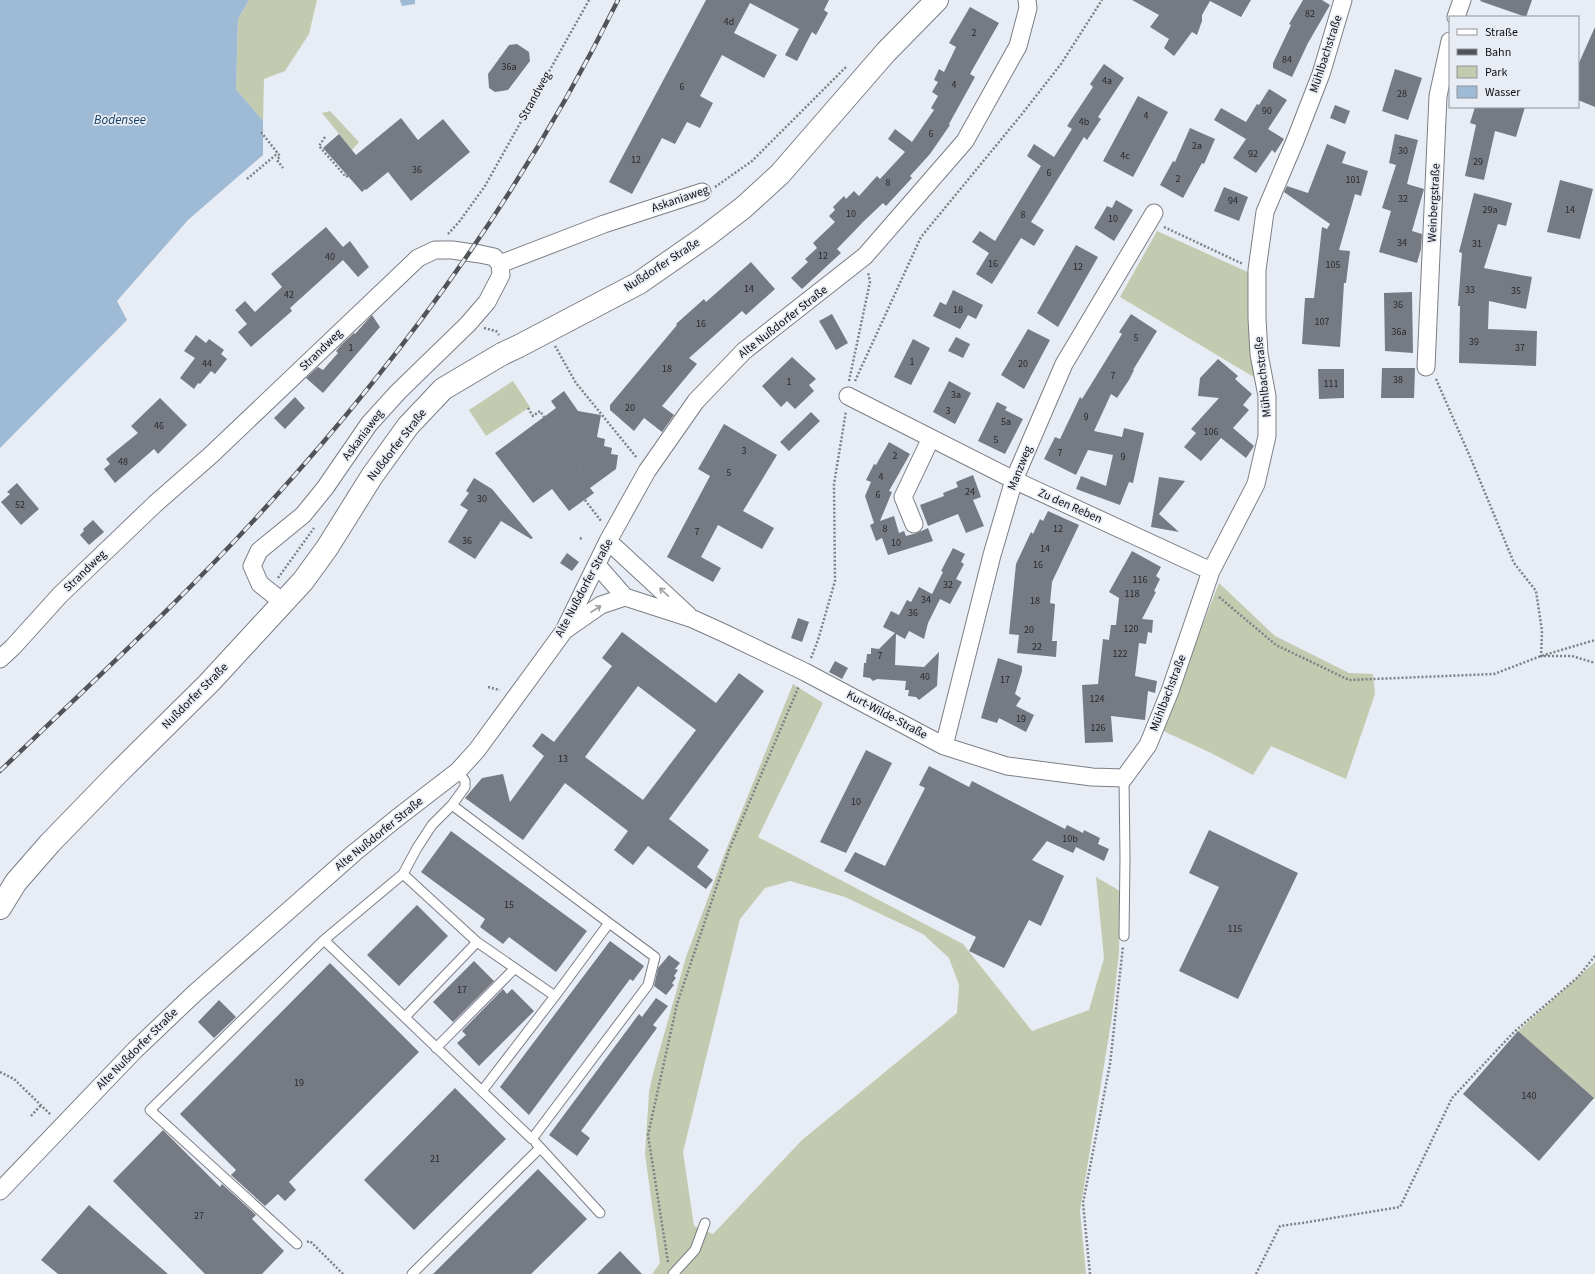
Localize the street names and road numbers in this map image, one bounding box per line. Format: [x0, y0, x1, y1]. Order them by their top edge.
street label: Mühlbachstraße [1305, 13, 1347, 95]
street label: Strandweg [515, 68, 555, 124]
street label: Weinbergstraße [1423, 163, 1445, 243]
street label: Askaniaweg [649, 181, 711, 217]
street label: Nußdorfer Straße [621, 234, 703, 296]
street label: Alte Nußdorfer Straße [735, 282, 831, 362]
street label: Strandweg [296, 325, 346, 375]
street label: Mühlbachstraße [1250, 336, 1276, 418]
street label: Nußdorfer Straße [363, 405, 431, 485]
street label: Askaniaweg [338, 406, 388, 464]
street label: Manzweg [1003, 443, 1037, 493]
street label: Zu den Reben [1035, 484, 1105, 528]
street label: Alte Nußdorfer Straße [551, 536, 617, 640]
street label: Strandweg [60, 546, 110, 596]
street label: Mühlbachstraße [1146, 652, 1190, 734]
street label: Nußdorfer Straße [158, 659, 232, 733]
street label: Kurt-Wilde-Straße [843, 686, 931, 744]
street label: Alte Nußdorfer Straße [331, 793, 427, 875]
street label: Alte Nußdorfer Straße [92, 1004, 182, 1094]

